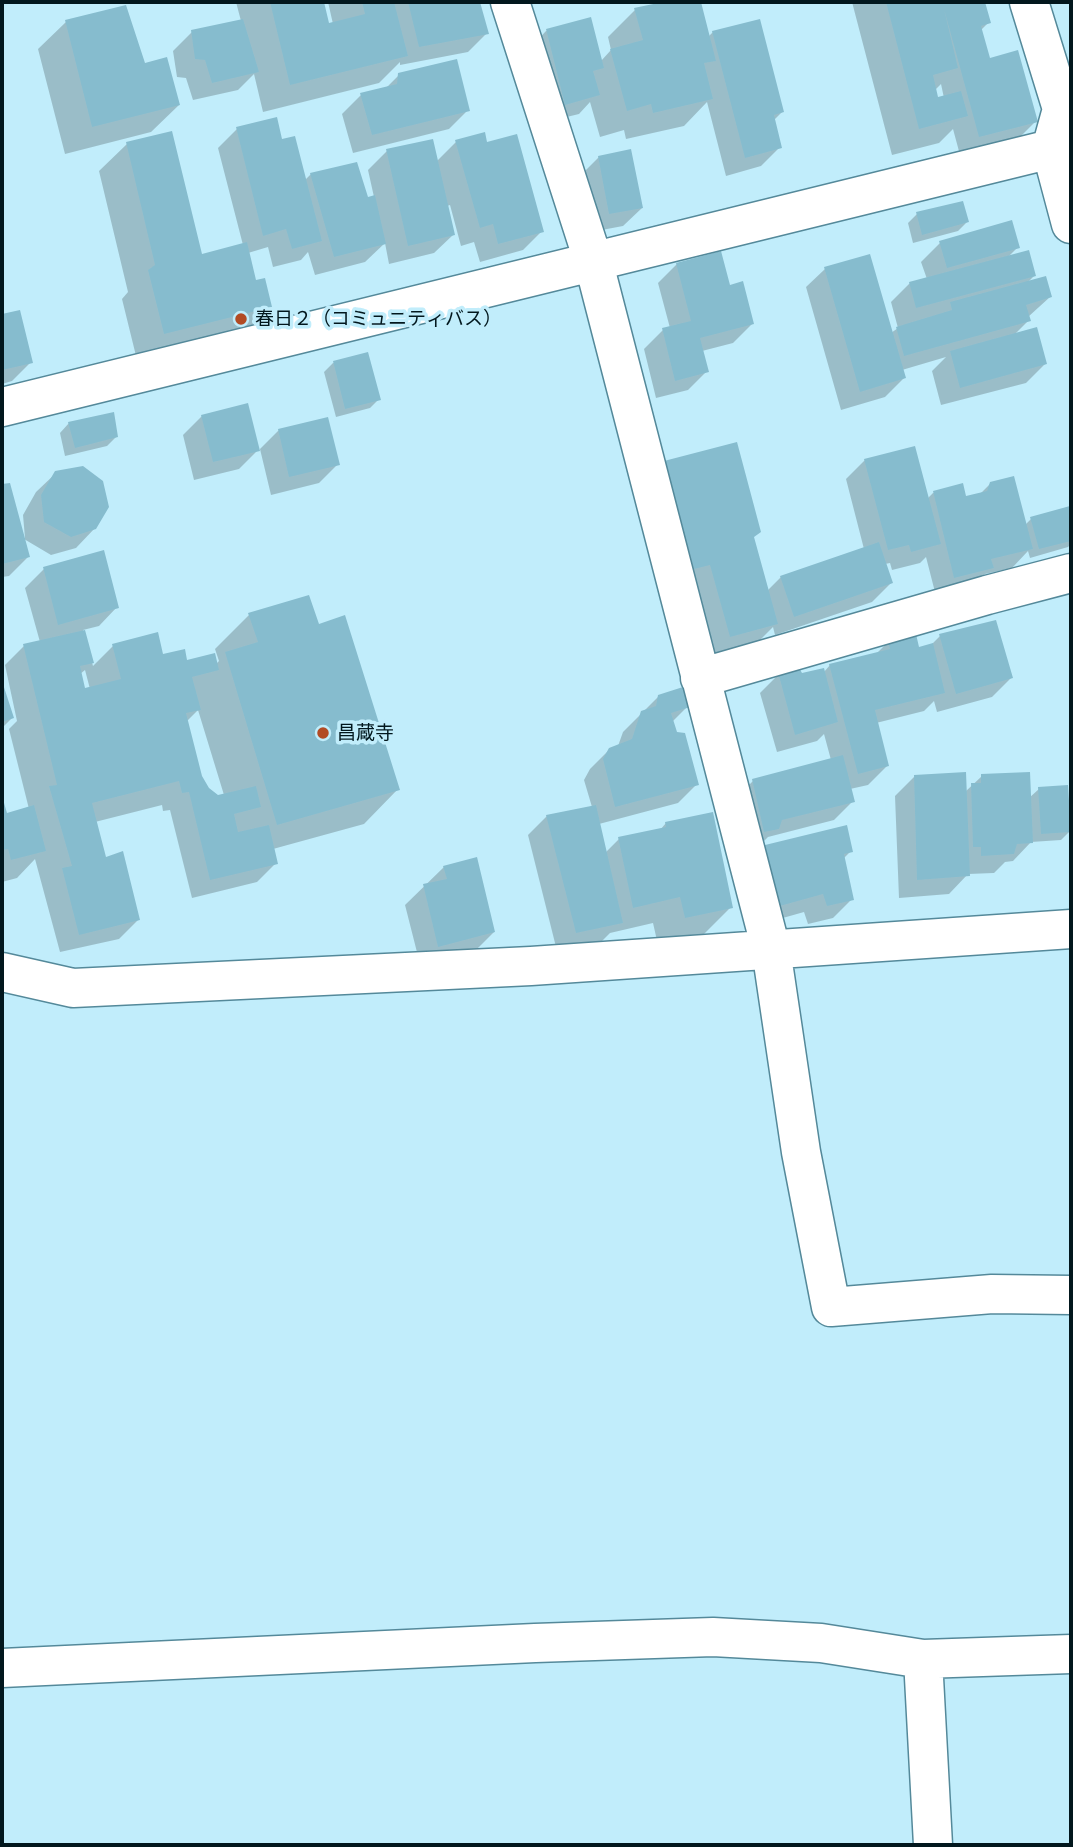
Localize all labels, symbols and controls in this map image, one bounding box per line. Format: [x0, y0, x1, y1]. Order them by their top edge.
place label: 春日２（コミュニティバス） [255, 308, 502, 330]
marker: 春日２（コミュニティバス） [233, 311, 249, 327]
place label: 昌蔵寺 [337, 722, 394, 744]
marker: 昌蔵寺 [315, 725, 331, 741]

